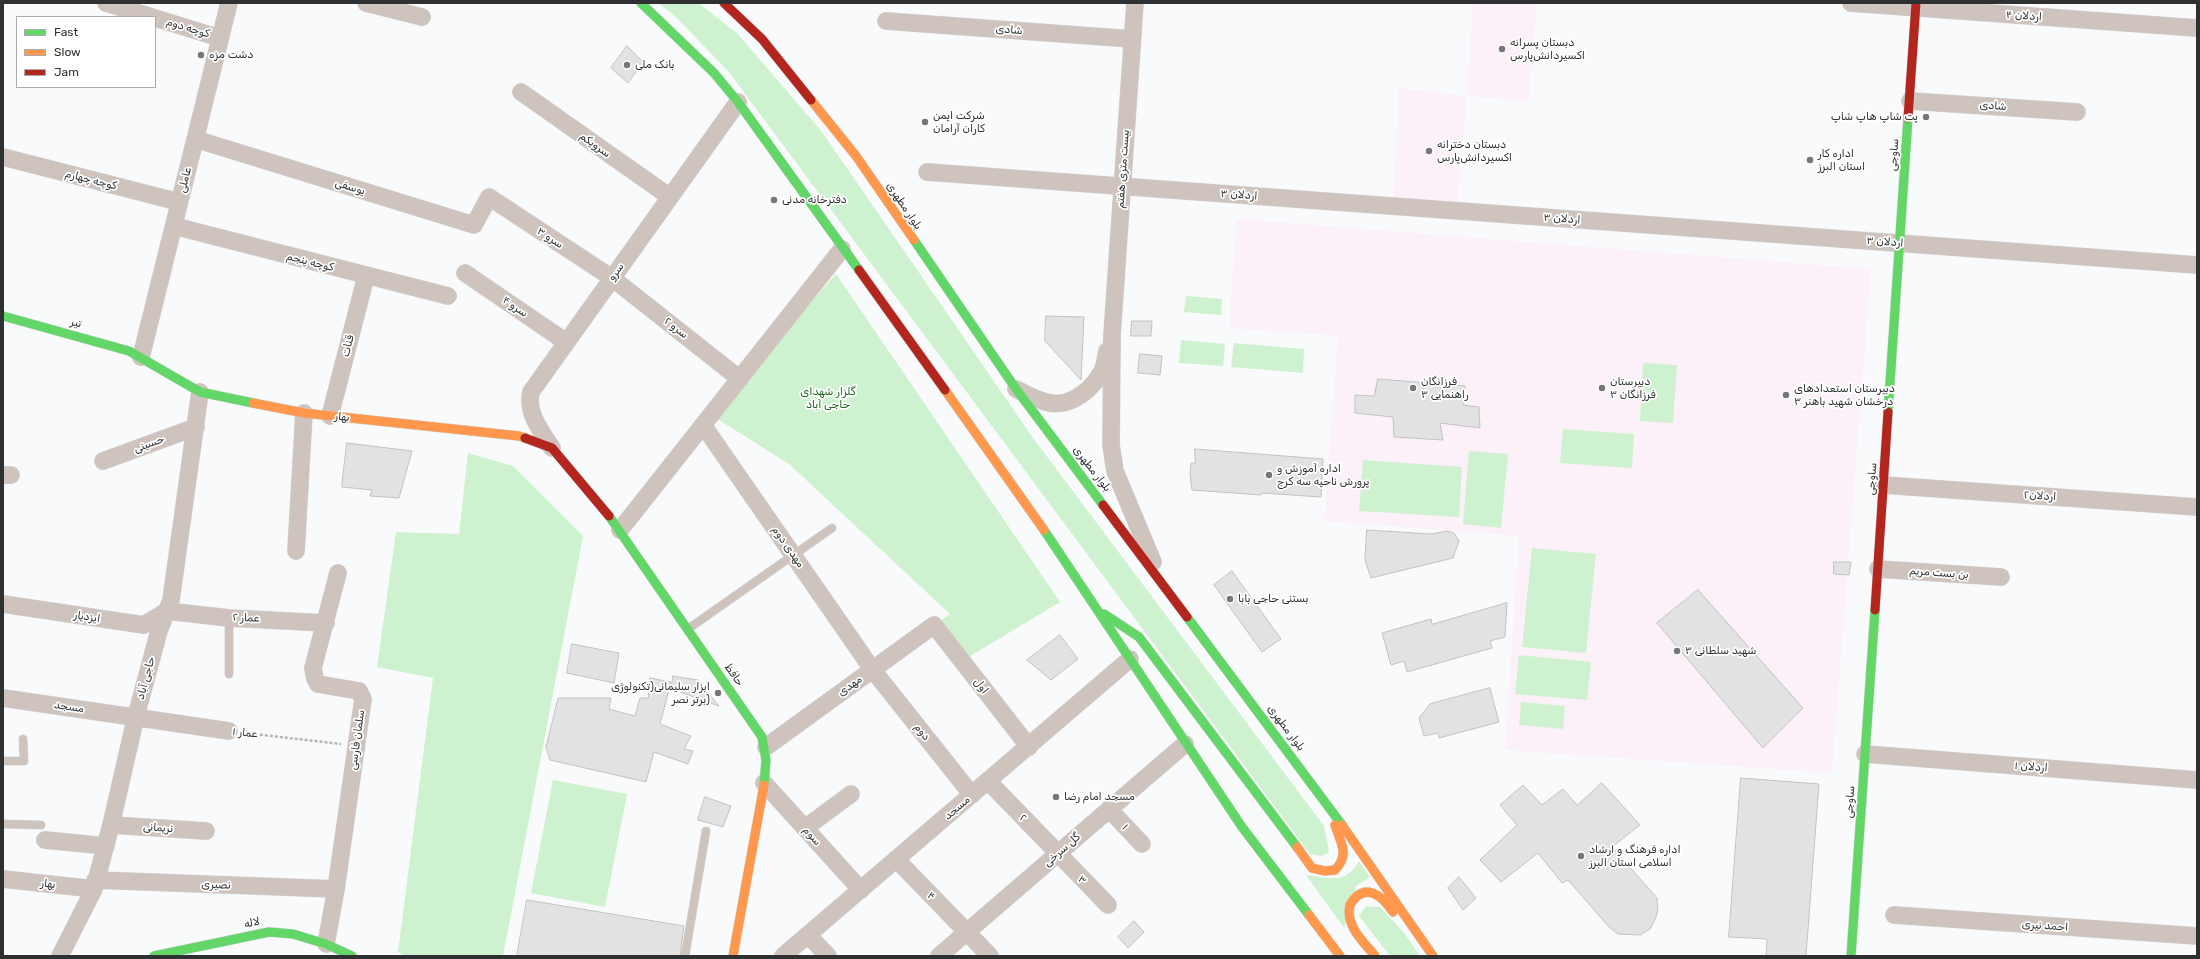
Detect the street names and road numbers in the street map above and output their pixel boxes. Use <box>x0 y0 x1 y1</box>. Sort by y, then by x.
street label: اردلان ۴ <box>2006 8 2042 24</box>
street label: کوچه دوم <box>165 15 211 41</box>
street label: شادی <box>995 22 1023 38</box>
street label: شادی <box>1979 98 2007 114</box>
street label: بیست متری هفتم <box>1114 129 1132 209</box>
street label: سرویکم <box>577 130 613 160</box>
street label: ساوجی <box>1886 138 1902 172</box>
street label: عاملی <box>175 166 195 194</box>
street label: کوچه چهارم <box>64 167 118 193</box>
street label: یوسفی <box>333 176 367 198</box>
street label: بلوار مطهری <box>883 180 925 232</box>
street label: اردلان ۳ <box>1220 187 1258 203</box>
street label: اردلان ۳ <box>1543 211 1581 227</box>
street label: سرو ۳ <box>534 225 566 251</box>
street label: اردلان ۳ <box>1866 234 1904 250</box>
street label: کوچه پنجم <box>285 250 335 274</box>
street label: سرو <box>605 260 627 284</box>
street label: سرو ۴ <box>500 294 530 320</box>
street label: سرو ۲ <box>661 314 691 342</box>
street label: تیر <box>69 315 83 331</box>
street label: قنات <box>339 334 357 358</box>
street label: بهار <box>334 410 350 424</box>
street label: حسینی <box>132 432 166 456</box>
street label: بلوار مطهری <box>1070 444 1114 494</box>
street label: ساوجی <box>1864 462 1880 496</box>
street label: اردلان۲ <box>2023 488 2057 504</box>
street label: مهدی دوم <box>769 524 807 570</box>
street label: بن بست مریم <box>1909 564 1969 582</box>
street label: ایزدیار <box>73 608 101 626</box>
street label: عمار ۲ <box>232 611 260 625</box>
street label: حاجی آباد <box>134 655 158 701</box>
street label: حافظ <box>722 661 746 689</box>
street label: مهدی <box>835 673 865 699</box>
street label: اول <box>971 675 991 697</box>
street label: مسجد <box>53 698 85 716</box>
street label: بلوار مطهری <box>1264 702 1308 754</box>
street label: سلمان فارسی <box>346 709 368 771</box>
street label: دوم <box>911 721 933 743</box>
street label: عمار ۱ <box>232 725 258 741</box>
street label: اردلان ۱ <box>2014 759 2048 775</box>
street label: ساوجی <box>1842 785 1858 819</box>
street label: مسجد <box>941 793 973 823</box>
street label: ۲ <box>1016 812 1030 824</box>
street label: نریمانی <box>142 820 174 836</box>
street label: ۱ <box>1119 821 1131 833</box>
street label: سوم <box>800 824 824 848</box>
street label: گل سرخی <box>1041 830 1083 870</box>
street label: ۳ <box>1075 873 1089 887</box>
street label: بهار <box>40 877 56 891</box>
street label: نصیری <box>201 878 231 892</box>
street label: ۴ <box>924 889 938 903</box>
street label: لاله <box>243 915 261 931</box>
street label: احمد نیری <box>2021 918 2069 934</box>

